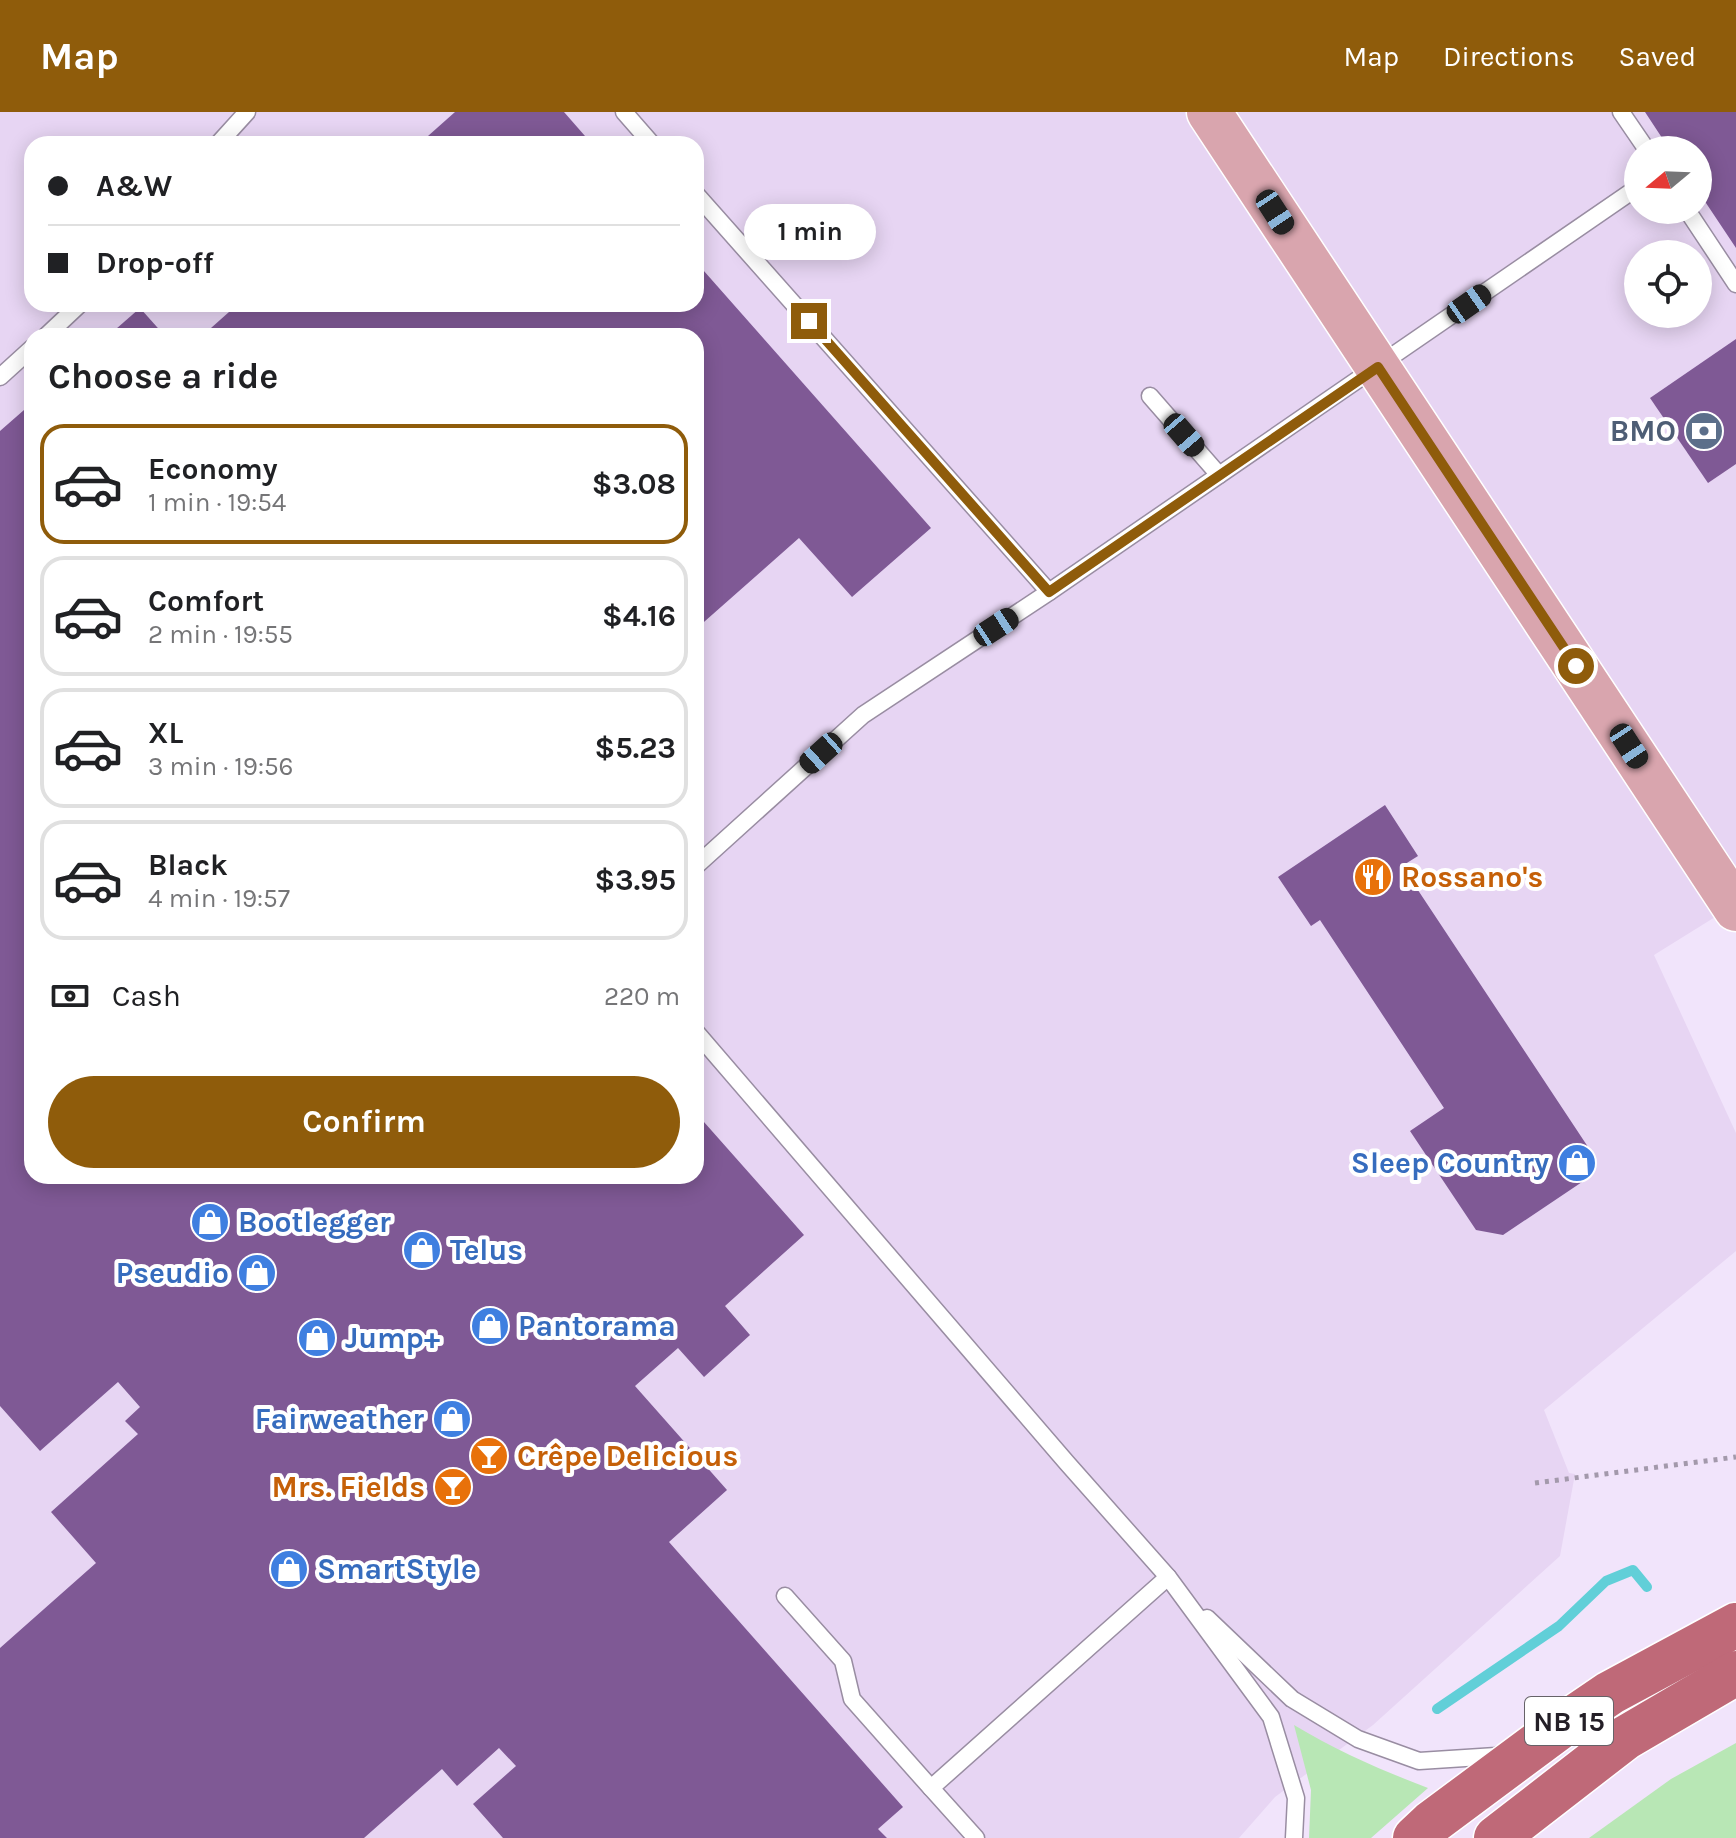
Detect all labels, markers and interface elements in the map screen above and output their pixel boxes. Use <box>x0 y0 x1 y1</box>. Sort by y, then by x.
text: Map <box>40 34 119 79</box>
text: Map <box>1344 40 1399 73</box>
text: Directions <box>1443 40 1575 73</box>
text: Saved <box>1619 40 1696 73</box>
north arrow <box>1624 136 1712 224</box>
map controls <box>1624 136 1712 328</box>
text: A&W <box>96 168 172 204</box>
car <box>1252 185 1298 239</box>
callout: 1 min <box>743 205 875 261</box>
text: 1 min <box>777 216 843 247</box>
button: locate <box>1624 240 1712 328</box>
text: Drop-off <box>96 245 214 281</box>
car <box>1442 280 1496 328</box>
route end <box>791 303 827 339</box>
text: Choose a ride <box>48 355 278 397</box>
car <box>1159 409 1209 461</box>
bank icon: BMO <box>1683 410 1725 452</box>
place label: BMO <box>1610 413 1676 449</box>
icon: car <box>52 448 124 520</box>
text: Economy <box>148 451 278 487</box>
text: $3.08 <box>592 466 676 502</box>
text: 1 min · 19:54 <box>148 487 286 518</box>
icon: car <box>52 580 124 652</box>
text: Comfort <box>148 583 264 619</box>
text: $4.16 <box>602 598 676 634</box>
car <box>969 604 1023 650</box>
text: 2 min · 19:55 <box>148 619 293 650</box>
route start <box>1558 648 1594 684</box>
icon: car <box>52 712 124 784</box>
text: XL <box>148 715 183 751</box>
car <box>1606 719 1652 773</box>
car <box>795 728 847 778</box>
text: $5.23 <box>595 730 676 766</box>
text: 3 min · 19:56 <box>148 751 294 782</box>
icon: car <box>52 844 124 916</box>
text: Black <box>148 847 228 883</box>
restaurant icon: Rossano's <box>1352 856 1394 898</box>
place label: Rossano's <box>1401 859 1543 895</box>
text: $3.95 <box>594 862 676 898</box>
text: 4 min · 19:57 <box>148 883 290 914</box>
icon: cash <box>48 974 92 1018</box>
text: Cash <box>112 978 181 1014</box>
text: 220 m <box>604 981 680 1012</box>
button: Confirm <box>48 1076 680 1168</box>
shop icon: Sleep Country <box>1556 1142 1598 1184</box>
place label: Sleep Country <box>1351 1145 1549 1181</box>
shop icon: Bootlegger <box>189 1201 231 1243</box>
place label: Bootlegger <box>238 1204 391 1240</box>
shop icon: Telus <box>401 1229 443 1271</box>
place label: Telus <box>450 1232 523 1268</box>
shop icon: Pseudio <box>236 1252 278 1294</box>
place label: Pseudio <box>116 1255 229 1291</box>
shop icon: Pantorama <box>469 1305 511 1347</box>
place label: Pantorama <box>518 1308 676 1344</box>
shop icon: Jump+ <box>296 1317 338 1359</box>
place label: Jump+ <box>345 1320 440 1356</box>
shop icon: Fairweather <box>431 1398 473 1440</box>
place label: Fairweather <box>255 1401 424 1437</box>
bar icon: Crêpe Delicious <box>468 1435 510 1477</box>
place label: Crêpe Delicious <box>517 1438 738 1474</box>
bar icon: Mrs. Fields <box>432 1466 474 1508</box>
place label: Mrs. Fields <box>272 1469 425 1505</box>
shop icon: SmartStyle <box>268 1548 310 1590</box>
place label: SmartStyle <box>317 1551 477 1587</box>
road number: NB 15 <box>1525 1697 1613 1745</box>

